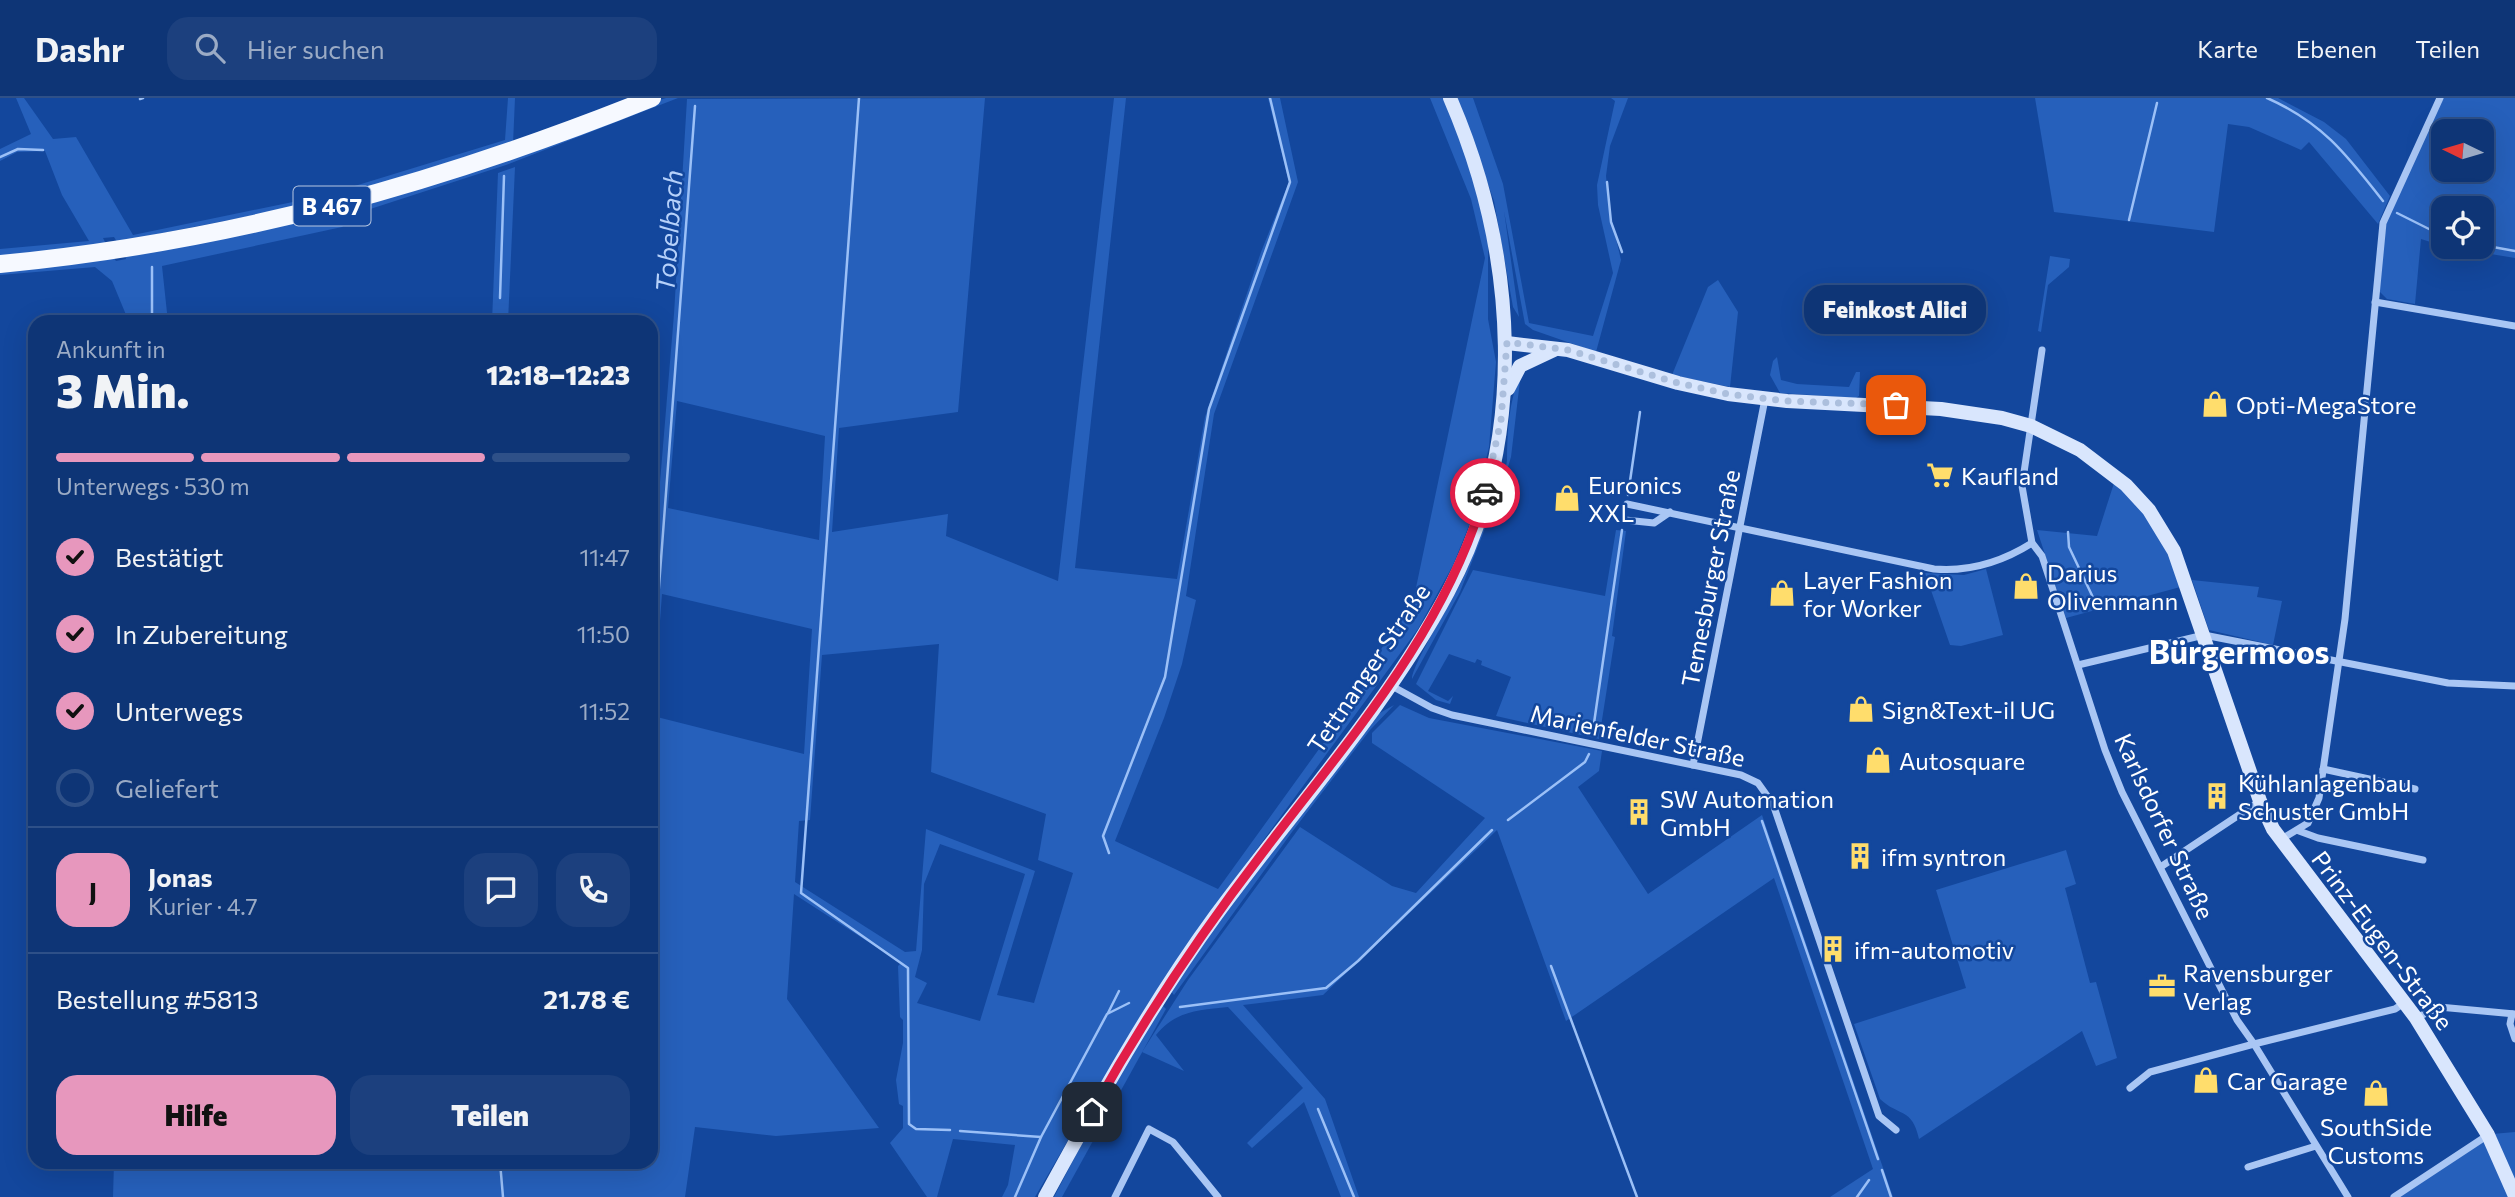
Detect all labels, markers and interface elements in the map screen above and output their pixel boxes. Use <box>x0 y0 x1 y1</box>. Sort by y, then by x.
search box <box>167 17 657 80</box>
text: Dashr <box>35 28 125 69</box>
icon: search <box>191 29 229 67</box>
text: Hier suchen <box>247 33 385 64</box>
text: Karte <box>2197 34 2258 63</box>
text: Ebenen <box>2296 34 2377 63</box>
text: Teilen <box>2415 34 2480 63</box>
north arrow <box>2431 119 2494 182</box>
map controls <box>2431 119 2494 259</box>
water label: Tobelbach <box>648 169 688 293</box>
road number: B 467 <box>294 186 370 226</box>
button: locate <box>2431 196 2494 259</box>
callout: Feinkost Alici <box>1805 286 1987 335</box>
text: Feinkost Alici <box>1823 295 1967 323</box>
text: Ankunft in <box>56 335 166 363</box>
text: 12:18–12:23 <box>486 359 630 390</box>
text: 3 Min. <box>56 361 189 417</box>
pin <box>1866 375 1926 435</box>
icon: bag <box>1877 386 1915 424</box>
shop icon: Opti-MegaStore <box>2200 389 2230 419</box>
place label: Opti-MegaStore <box>2236 390 2416 419</box>
courier <box>1450 458 1520 528</box>
supermarket icon: Kaufland <box>1925 460 1955 490</box>
place label: Kaufland <box>1961 461 2059 490</box>
street label: Temesburger Straße <box>1675 467 1745 689</box>
place label: Euronics XXL <box>1588 470 1682 527</box>
text: Unterwegs · 530 m <box>56 472 250 500</box>
icon: car <box>1466 474 1504 512</box>
shop icon: Euronics XXL <box>1552 483 1582 513</box>
icon: check <box>56 538 94 576</box>
text: Bestätigt <box>115 541 224 572</box>
text: 11:47 <box>579 543 630 571</box>
place label: Darius Olivenmann <box>2047 558 2178 615</box>
place label: Layer Fashion for Worker <box>1803 565 1953 622</box>
shop icon: Darius Olivenmann <box>2011 571 2041 601</box>
street label: Tettnanger Straße <box>1301 578 1435 758</box>
shop icon: Layer Fashion for Worker <box>1767 578 1797 608</box>
icon: check <box>56 615 94 653</box>
text: In Zubereitung <box>115 618 288 649</box>
text: 11:50 <box>577 620 630 648</box>
district label: Bürgermoos <box>2149 631 2329 671</box>
icon: check <box>56 692 94 730</box>
shop icon: Sign&Text-il UG <box>1846 694 1876 724</box>
text: Unterwegs <box>115 695 243 726</box>
place label: Sign&Text-il UG <box>1882 695 2055 724</box>
text: 11:52 <box>579 697 630 725</box>
street label: Marienfelder Straße <box>1528 698 1748 772</box>
street label: Karlsdorfer Straße <box>2109 729 2221 923</box>
shop icon: Autosquare <box>1863 745 1893 775</box>
place label: Autosquare <box>1899 746 2025 775</box>
place label: Kühlanlagenbau Schuster GmbH <box>2238 768 2411 825</box>
text: Geliefert <box>115 772 219 803</box>
building icon: Kühlanlagenbau Schuster GmbH <box>2202 781 2232 811</box>
place label: SW Automation GmbH <box>1660 784 1834 841</box>
building icon: SW Automation GmbH <box>1624 797 1654 827</box>
building icon: ifm syntron <box>1845 841 1875 871</box>
place label: ifm syntron <box>1881 842 2006 871</box>
street label: Prinz-Eugen-Straße <box>2306 845 2460 1035</box>
button: chat <box>464 853 538 927</box>
button: phone <box>556 853 630 927</box>
text: Jonas <box>148 861 213 892</box>
text: J <box>89 875 97 906</box>
text: Kurier · 4.7 <box>148 892 258 920</box>
building icon: ifm-automotiv <box>1818 934 1848 964</box>
place label: ifm-automotiv <box>1854 935 2014 964</box>
place label: Ravensburger Verlag <box>2183 958 2333 1015</box>
office icon: Ravensburger Verlag <box>2147 971 2177 1001</box>
text: Bestellung #5813 <box>56 983 259 1014</box>
text: 21.78 € <box>543 983 630 1014</box>
shop icon: Car Garage <box>2191 1065 2221 1095</box>
place label: Car Garage <box>2227 1066 2348 1095</box>
button: Hilfe <box>56 1075 336 1155</box>
button: Teilen <box>350 1075 630 1155</box>
shop icon: SouthSide Customs <box>2361 1078 2391 1108</box>
pin <box>1062 1082 1122 1142</box>
icon: home <box>1073 1093 1111 1131</box>
place label: SouthSide Customs <box>2320 1112 2432 1169</box>

